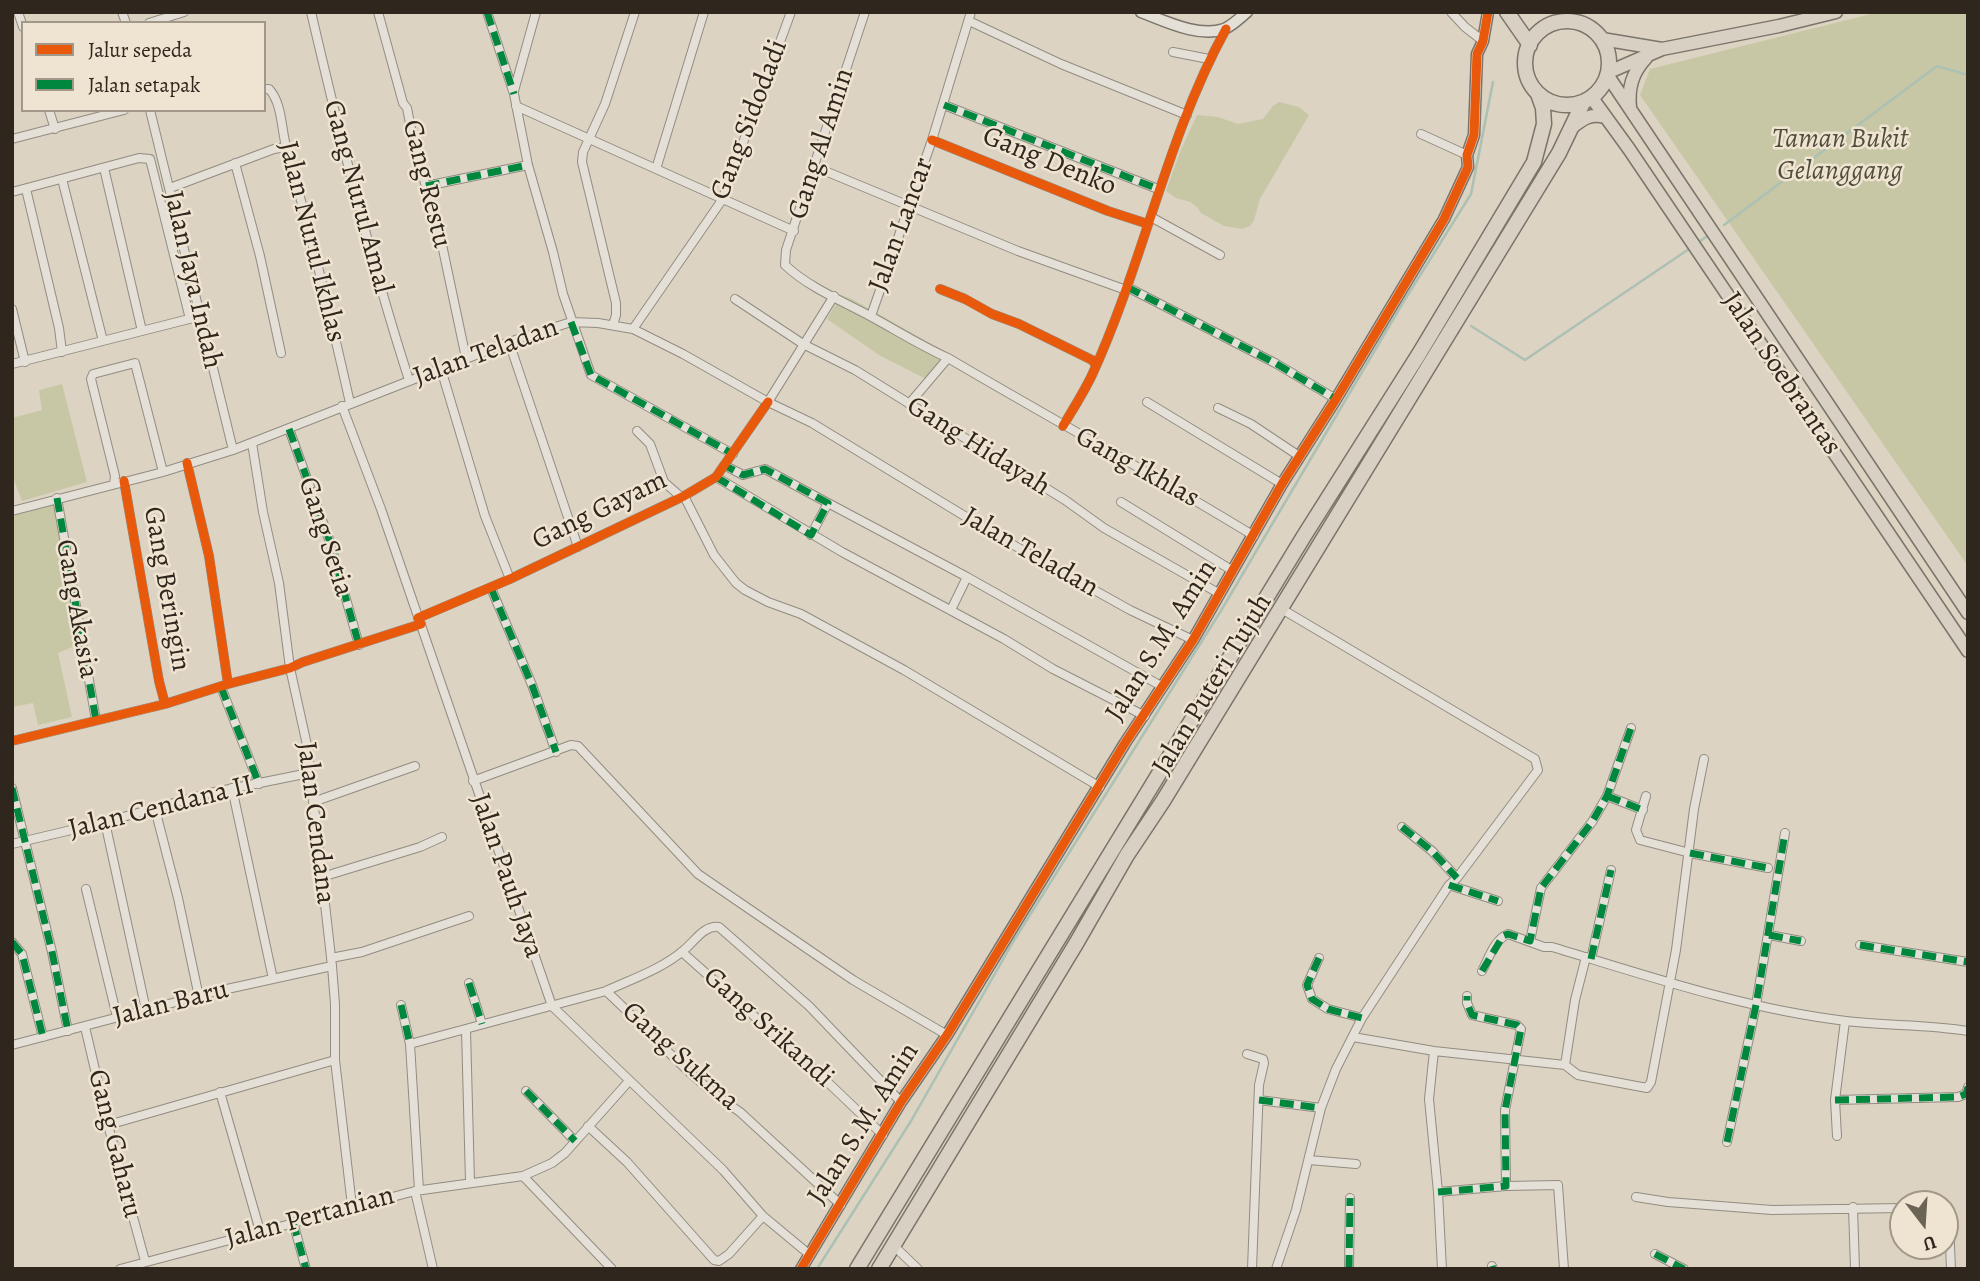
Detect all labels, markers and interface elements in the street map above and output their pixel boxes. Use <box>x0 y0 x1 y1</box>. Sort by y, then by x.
legend <box>21 21 266 112</box>
street label: Gang Sidodadi <box>704 35 796 205</box>
text: Jalur sepeda <box>88 36 192 64</box>
street label: Gang Al Amin <box>782 64 862 224</box>
text: Jalan setapak <box>88 71 200 99</box>
street label: Gang Nurul Amal <box>315 97 399 297</box>
street label: Gang Restu <box>394 116 458 252</box>
street label: Gang Denko <box>977 120 1121 204</box>
park label: Taman Bukit Gelanggang <box>1772 123 1908 189</box>
street label: Jalan Nurul Ikhlas <box>270 138 352 346</box>
street label: Jalan Lancar <box>862 153 942 297</box>
street label: Jalan Jaya Indah <box>155 188 229 372</box>
street label: Jalan Soebrantas <box>1714 286 1848 462</box>
street label: Jalan Teladan <box>409 311 563 395</box>
street label: Gang Hidayah <box>900 390 1056 504</box>
street label: Gang Ikhlas <box>1069 420 1205 516</box>
street label: Gang Gayam <box>527 464 673 558</box>
street label: Gang Setia <box>290 473 360 601</box>
street label: Jalan Teladan <box>956 501 1104 605</box>
street label: Gang Beringin <box>135 504 197 674</box>
street label: Gang Akasia <box>47 537 105 681</box>
street label: Jalan S.M. Amin <box>1099 554 1225 728</box>
street label: Jalan Puteri Tujuh <box>1146 588 1280 782</box>
street label: Jalan Cendana <box>288 740 342 906</box>
street label: Jalan Cendana II <box>65 769 257 847</box>
street label: Jalan Pauh Jaya <box>462 789 550 963</box>
street label: Gang Srikandi <box>696 961 840 1095</box>
street label: Jalan Baru <box>110 973 232 1035</box>
street label: Gang Sukma <box>614 995 746 1119</box>
street label: Jalan S.M. Amin <box>801 1037 927 1211</box>
street label: Gang Gaharu <box>79 1066 149 1222</box>
street label: Jalan Pertanian <box>222 1179 398 1257</box>
north arrow <box>1889 1190 1959 1260</box>
text: U <box>1920 1229 1939 1257</box>

